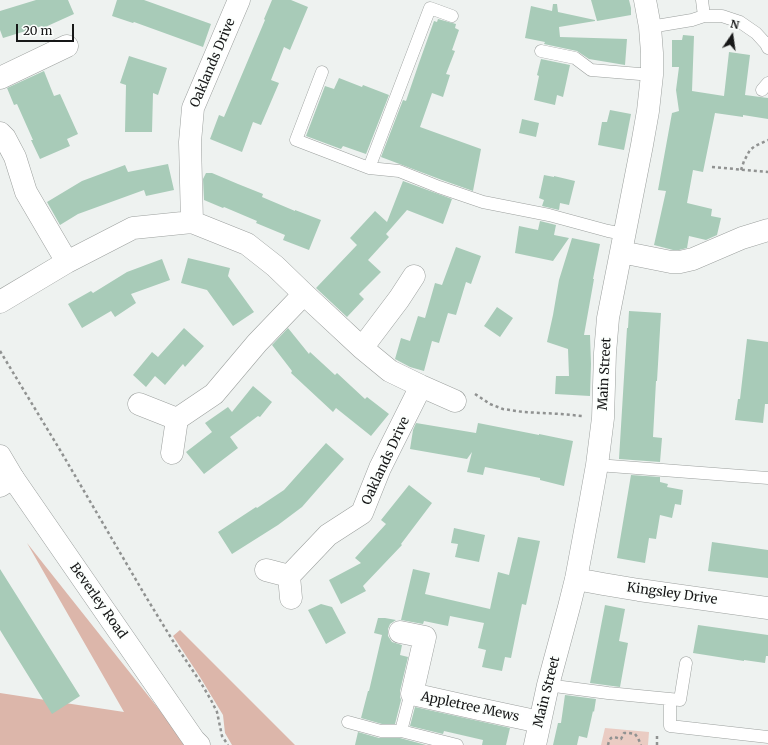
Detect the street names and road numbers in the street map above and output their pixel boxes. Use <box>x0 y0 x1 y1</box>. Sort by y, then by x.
street label: Oaklands Drive <box>187 16 239 110</box>
street label: Main Street <box>595 337 615 411</box>
street label: Oaklands Drive <box>359 414 413 508</box>
street label: Beverley Road <box>66 560 130 642</box>
street label: Kingsley Drive <box>626 580 718 608</box>
street label: Main Street <box>531 655 563 729</box>
street label: Appletree Mews <box>419 689 521 725</box>

